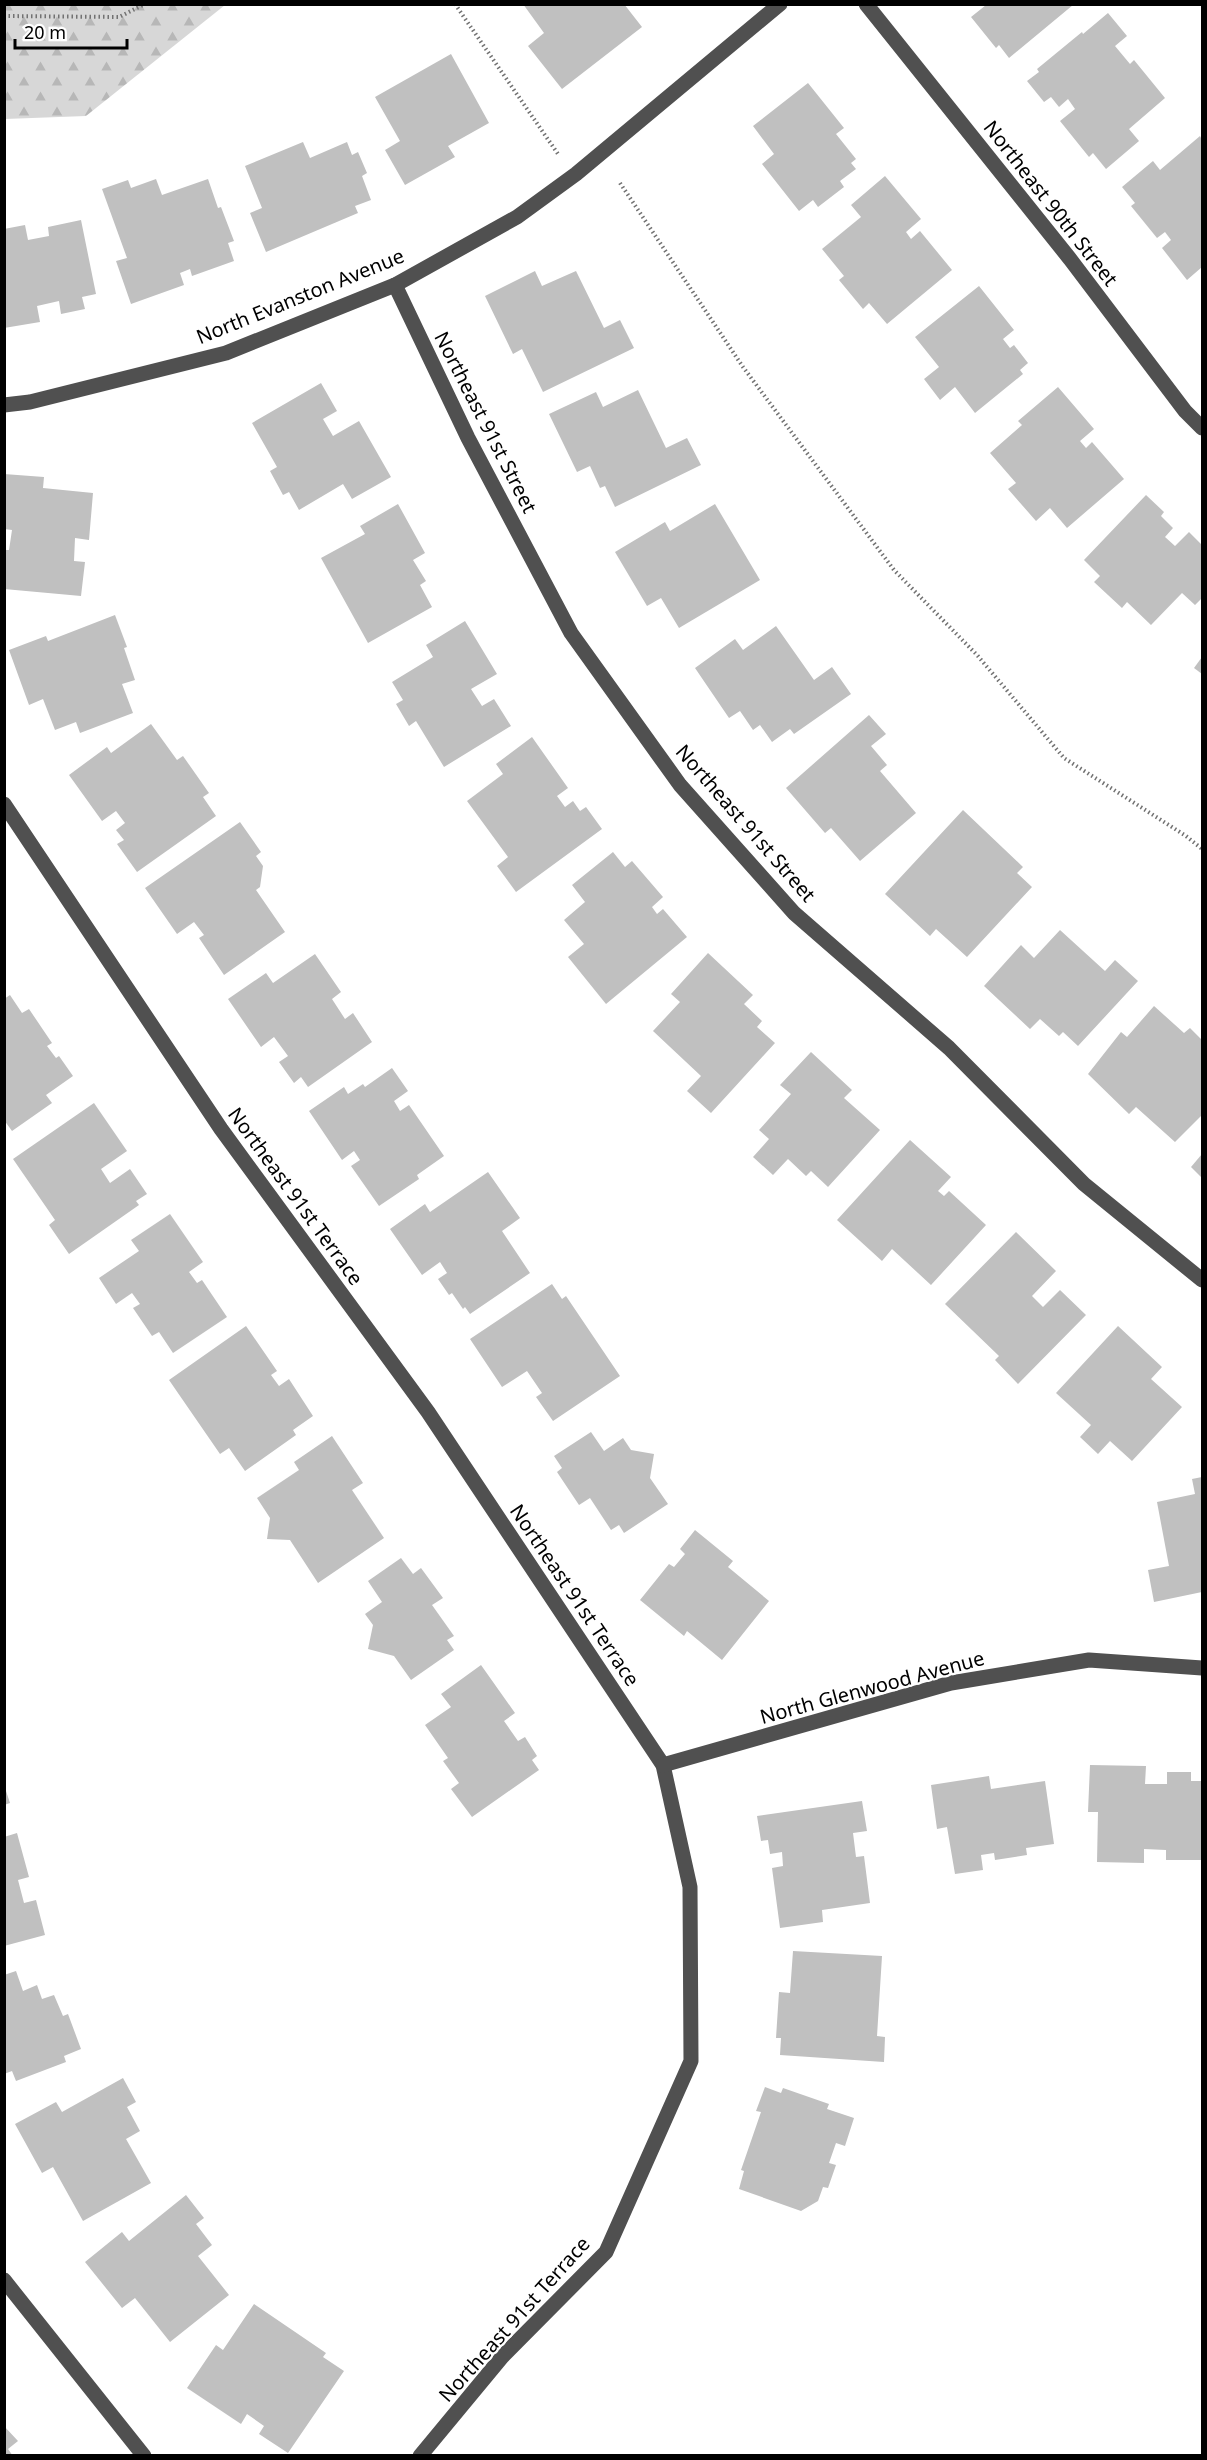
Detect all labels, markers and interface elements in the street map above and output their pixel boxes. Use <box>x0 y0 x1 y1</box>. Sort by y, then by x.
scale bar <box>15 12 128 50</box>
text: 20 m <box>24 20 66 44</box>
street label: Northeast 90th Street <box>978 115 1124 291</box>
street label: North Evanston Avenue <box>192 242 408 350</box>
street label: Northeast 91st Street <box>428 327 544 517</box>
street label: Northeast 91st Street <box>670 739 822 907</box>
street label: Northeast 91st Terrace <box>222 1102 370 1290</box>
street label: Northeast 91st Terrace <box>504 1499 646 1691</box>
street label: North Glenwood Avenue <box>757 1644 987 1730</box>
street label: Northeast 91st Terrace <box>432 2231 596 2407</box>

